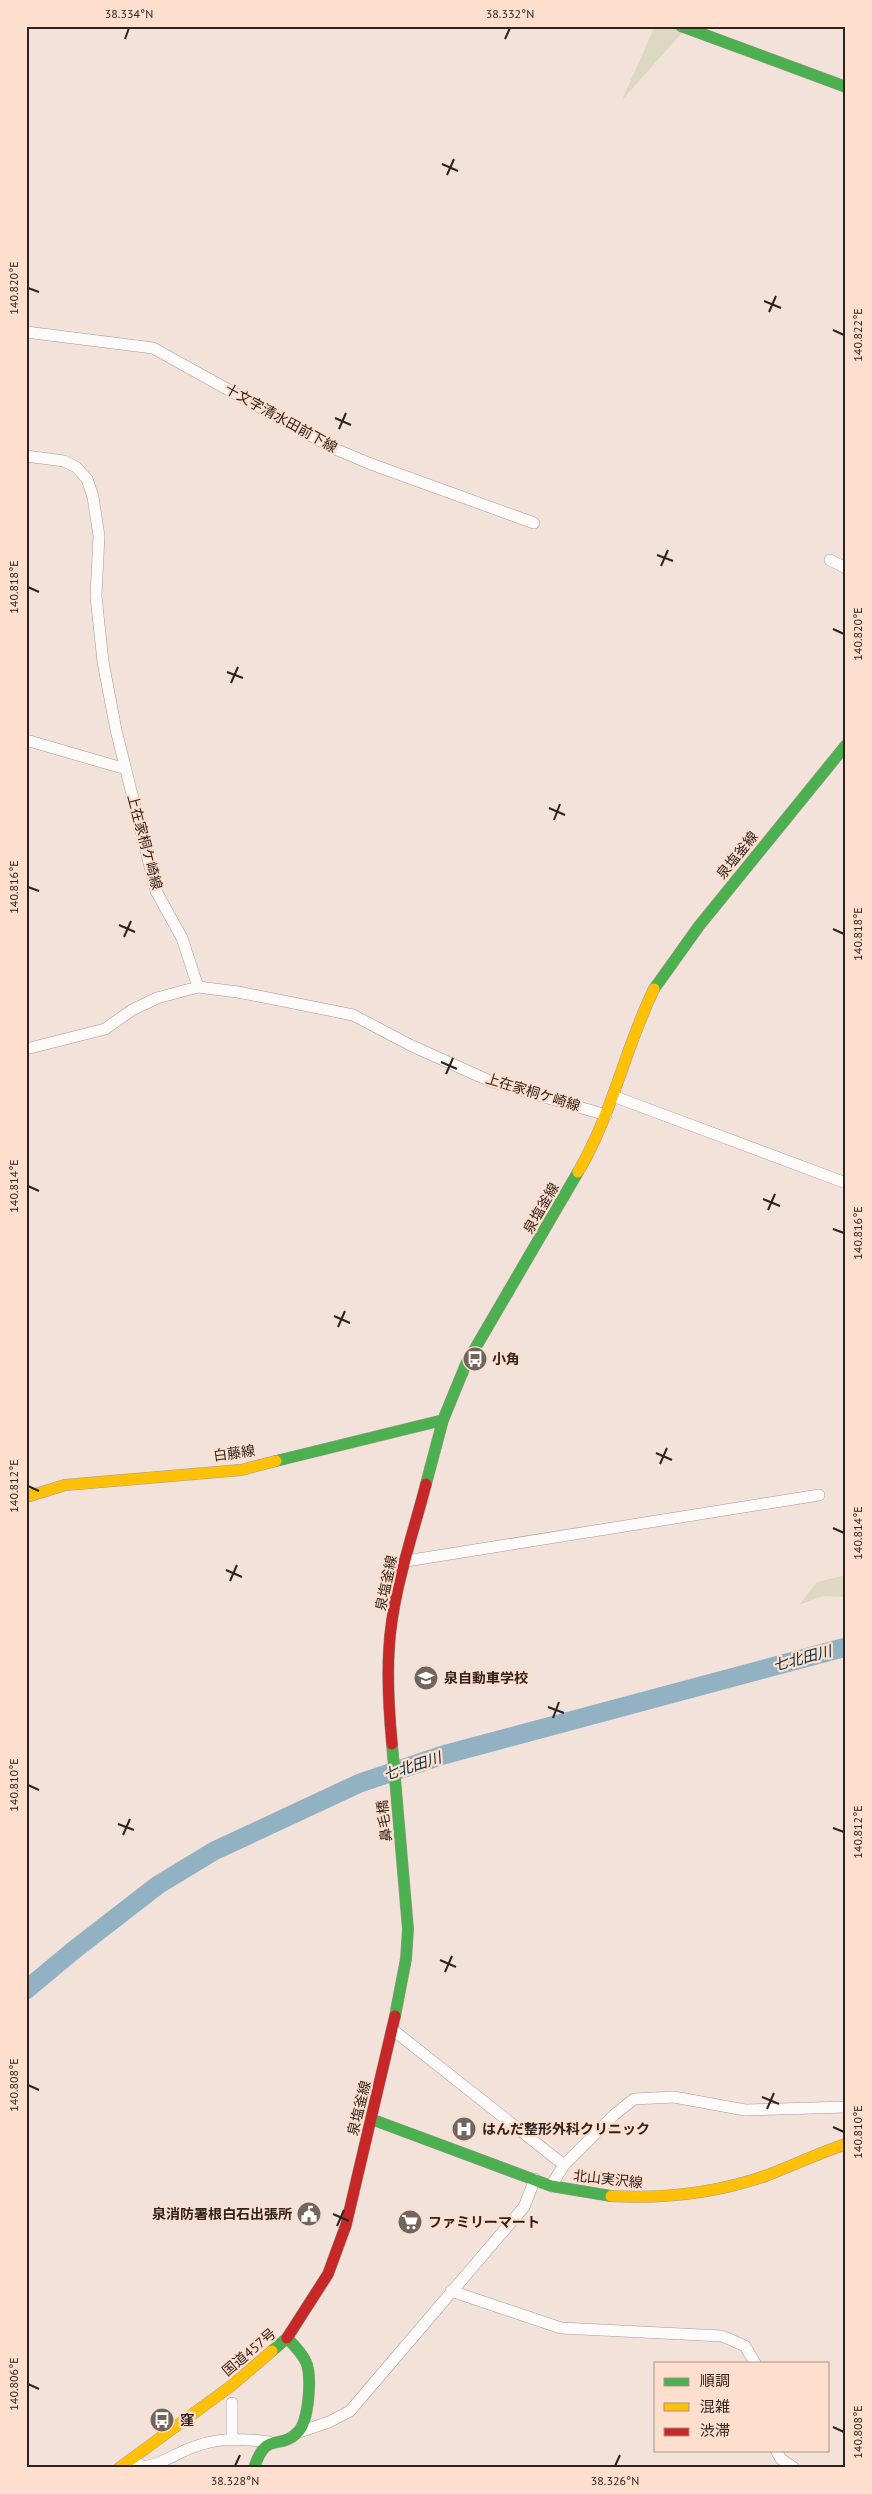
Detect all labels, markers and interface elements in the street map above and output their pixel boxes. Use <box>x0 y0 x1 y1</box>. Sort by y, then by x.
text: 38.334°N <box>105 6 153 21</box>
text: 38.332°N <box>486 6 534 21</box>
text: 140.820°E <box>6 261 21 315</box>
text: 140.822°E <box>850 308 865 362</box>
street label: 十文字清水田前下線 <box>222 380 340 456</box>
text: 140.818°E <box>6 560 21 614</box>
text: 140.820°E <box>850 607 865 661</box>
street label: 上在家桐ケ崎線 <box>124 792 166 892</box>
street label: 泉塩釜線 <box>712 828 762 882</box>
text: 140.816°E <box>6 860 21 914</box>
text: 140.818°E <box>850 907 865 961</box>
street label: 上在家桐ケ崎線 <box>484 1069 582 1115</box>
text: 140.814°E <box>6 1159 21 1213</box>
street label: 泉塩釜線 <box>519 1179 563 1237</box>
text: 140.816°E <box>850 1206 865 1260</box>
bus stop icon: 小角 <box>462 1346 488 1372</box>
place label: 小角 <box>492 1350 520 1368</box>
street label: 白藤線 <box>212 1441 256 1465</box>
text: 140.812°E <box>6 1459 21 1513</box>
text: 140.814°E <box>850 1506 865 1560</box>
street label: 泉塩釜線 <box>371 1554 401 1612</box>
water label: 七北田川 <box>771 1641 835 1675</box>
school or university icon: 泉自動車学校 <box>413 1665 439 1691</box>
place label: 泉自動車学校 <box>444 1669 528 1687</box>
water label: 七北田川 <box>381 1747 445 1784</box>
text: 140.810°E <box>6 1758 21 1812</box>
street label: 鼻毛橋 <box>373 1799 395 1843</box>
text: 140.812°E <box>850 1805 865 1859</box>
text: 140.808°E <box>6 2058 21 2112</box>
street label: 泉塩釜線 <box>343 2079 375 2137</box>
text: 140.810°E <box>850 2105 865 2159</box>
hospital icon: はんだ整形外科クリニック <box>451 2116 477 2142</box>
place label: はんだ整形外科クリニック <box>482 2120 650 2138</box>
street label: 北山実沢線 <box>572 2166 644 2192</box>
public building icon: 泉消防署根白石出張所 <box>296 2201 322 2227</box>
place label: 泉消防署根白石出張所 <box>152 2205 292 2223</box>
supermarket icon: ファミリーマート <box>397 2209 423 2235</box>
place label: ファミリーマート <box>428 2213 540 2231</box>
street label: 国道457号 <box>218 2324 280 2380</box>
text: 140.806°E <box>6 2357 21 2411</box>
legend <box>654 2362 830 2452</box>
text: 順調 <box>700 2371 730 2390</box>
text: 混雑 <box>700 2397 730 2416</box>
text: 140.808°E <box>850 2405 865 2459</box>
bus stop icon: 窪 <box>149 2407 175 2433</box>
place label: 窪 <box>180 2411 194 2429</box>
text: 渋滞 <box>700 2421 730 2440</box>
text: 38.328°N <box>211 2473 259 2488</box>
text: 38.326°N <box>591 2473 639 2488</box>

